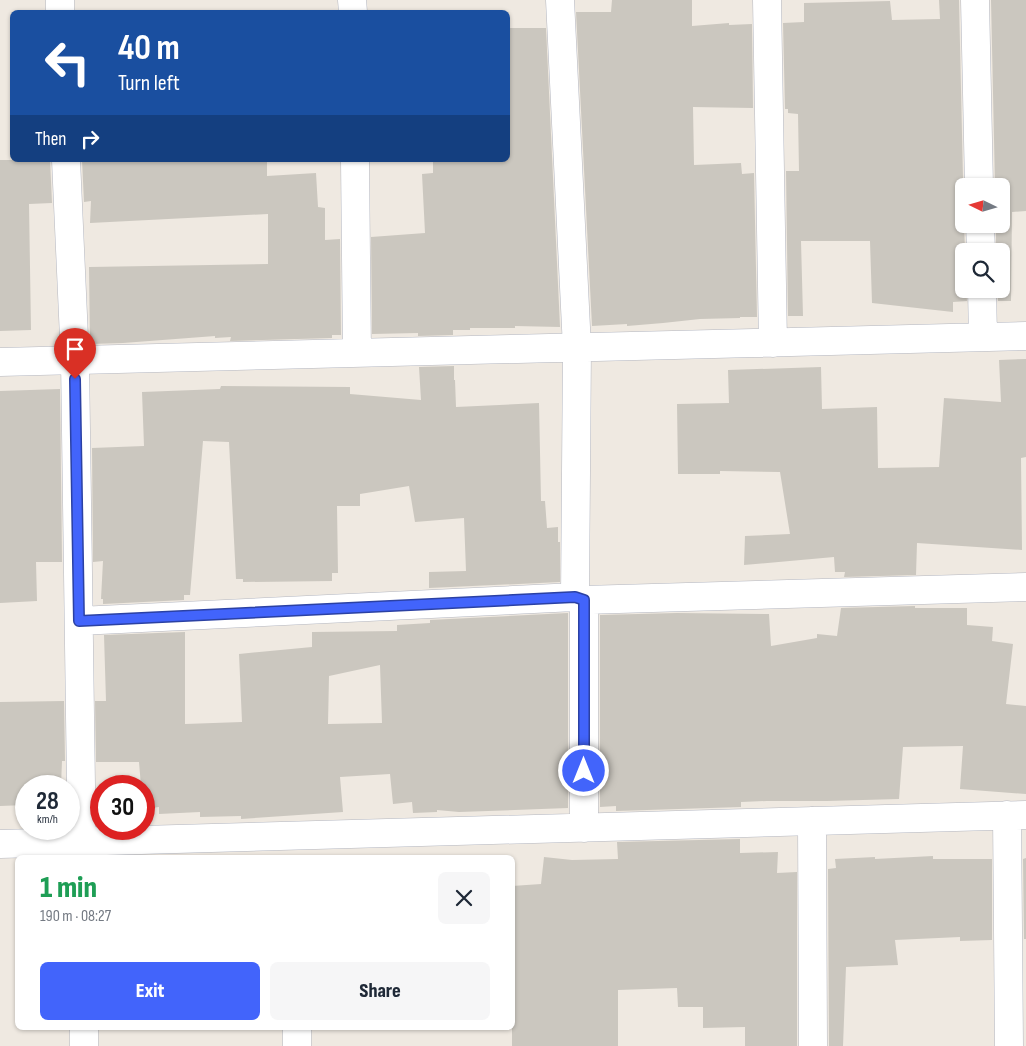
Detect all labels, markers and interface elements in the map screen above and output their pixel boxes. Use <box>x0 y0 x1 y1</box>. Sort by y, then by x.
text: 40 m <box>118 27 180 70</box>
icon: left <box>35 30 100 95</box>
text: Turn left <box>118 70 180 97</box>
icon: right <box>76 125 104 153</box>
text: Then <box>35 128 66 151</box>
north arrow <box>955 178 1010 232</box>
map controls <box>955 178 1010 298</box>
button: search <box>955 243 1010 298</box>
pin <box>54 328 96 379</box>
icon: arrive <box>61 335 89 363</box>
position arrow <box>557 744 609 796</box>
speed limit sign: 30 <box>90 775 155 840</box>
text: 28 <box>36 786 59 817</box>
text: km/h <box>37 812 58 827</box>
text: 1 min <box>40 870 97 906</box>
button: close <box>438 872 490 924</box>
text: 190 m · 08:27 <box>40 907 111 926</box>
button: Exit <box>40 962 260 1020</box>
button: Share <box>270 962 490 1020</box>

